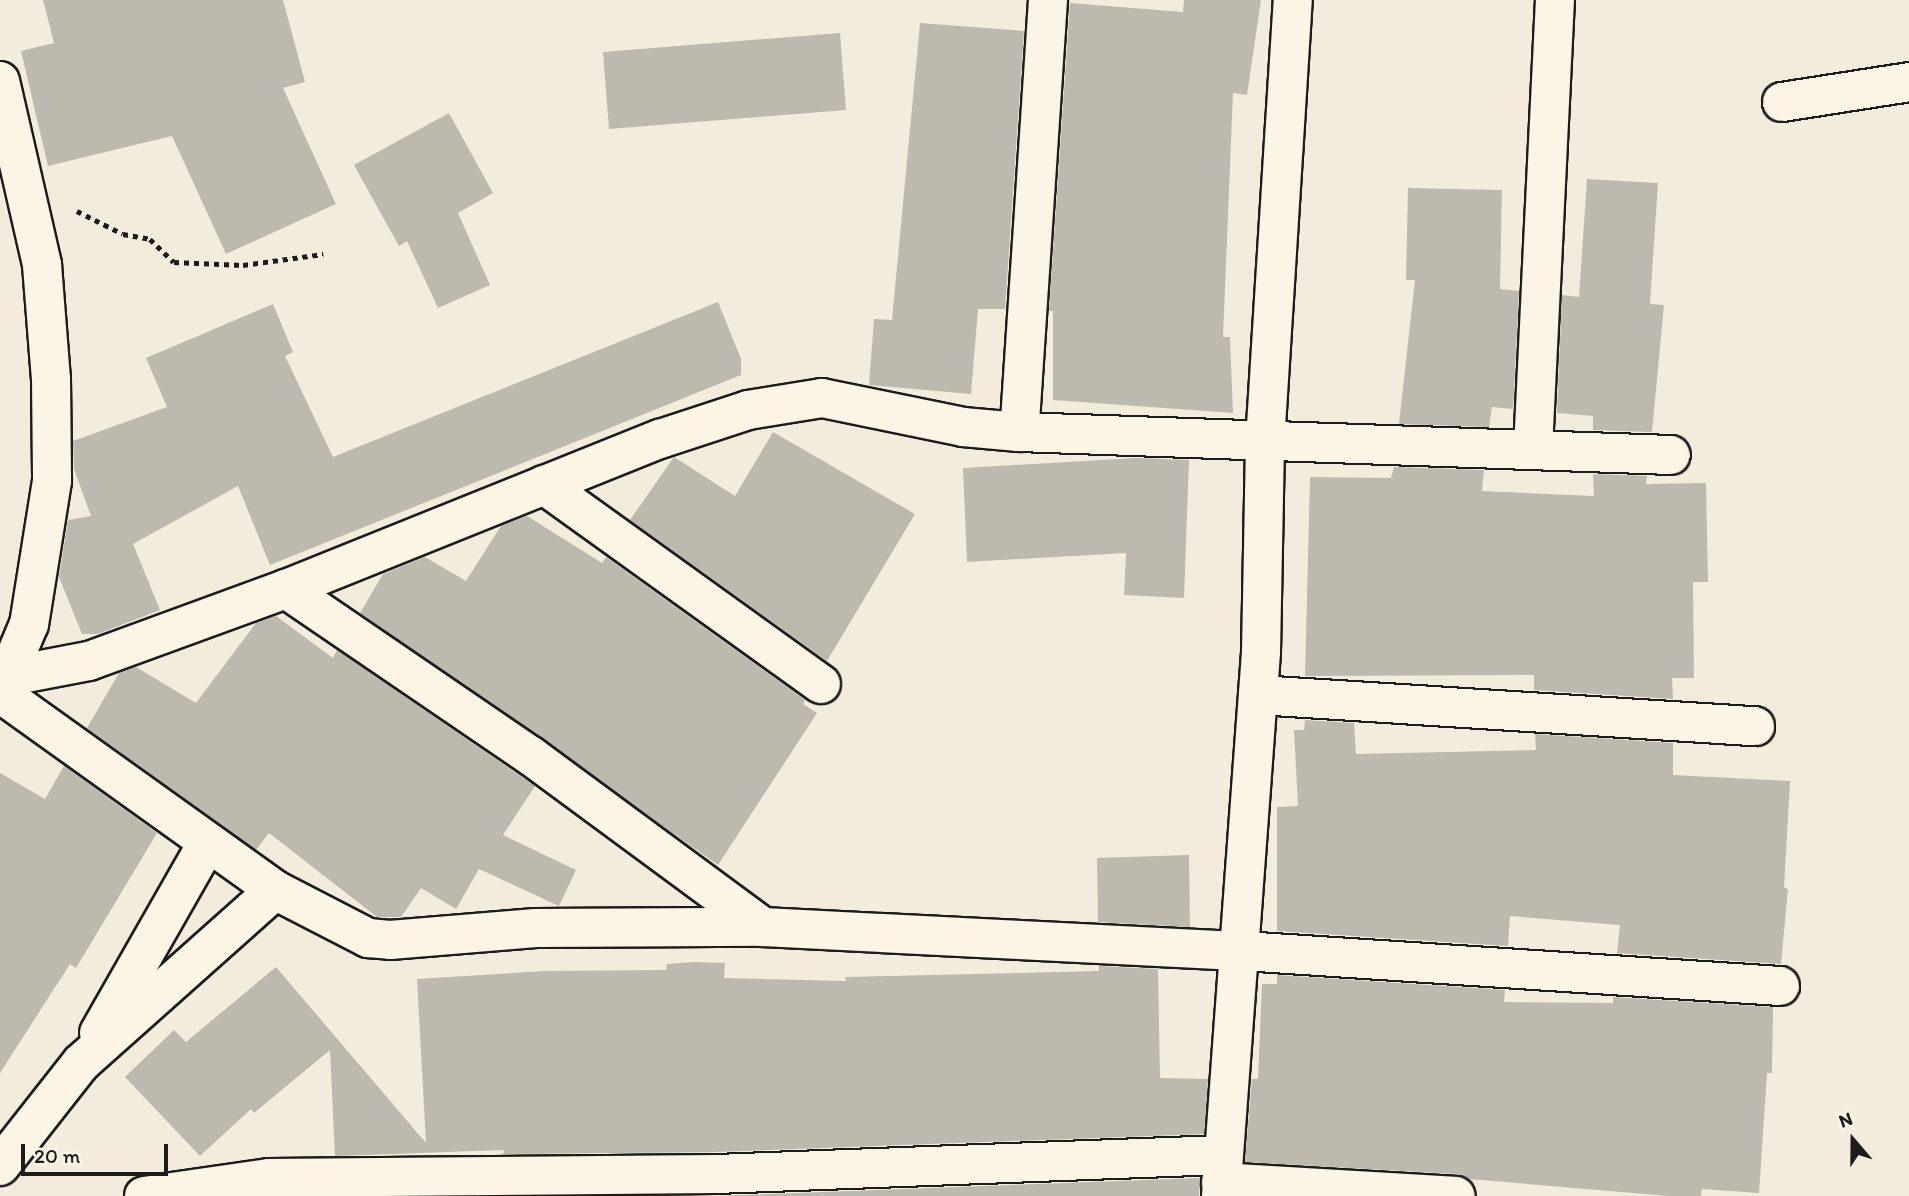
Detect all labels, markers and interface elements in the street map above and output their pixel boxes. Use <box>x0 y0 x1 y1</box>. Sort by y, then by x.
north arrow <box>1818 1105 1888 1175</box>
text: N <box>1836 1107 1856 1133</box>
scale bar <box>24 1130 172 1174</box>
text: 20 m <box>34 1143 80 1168</box>

